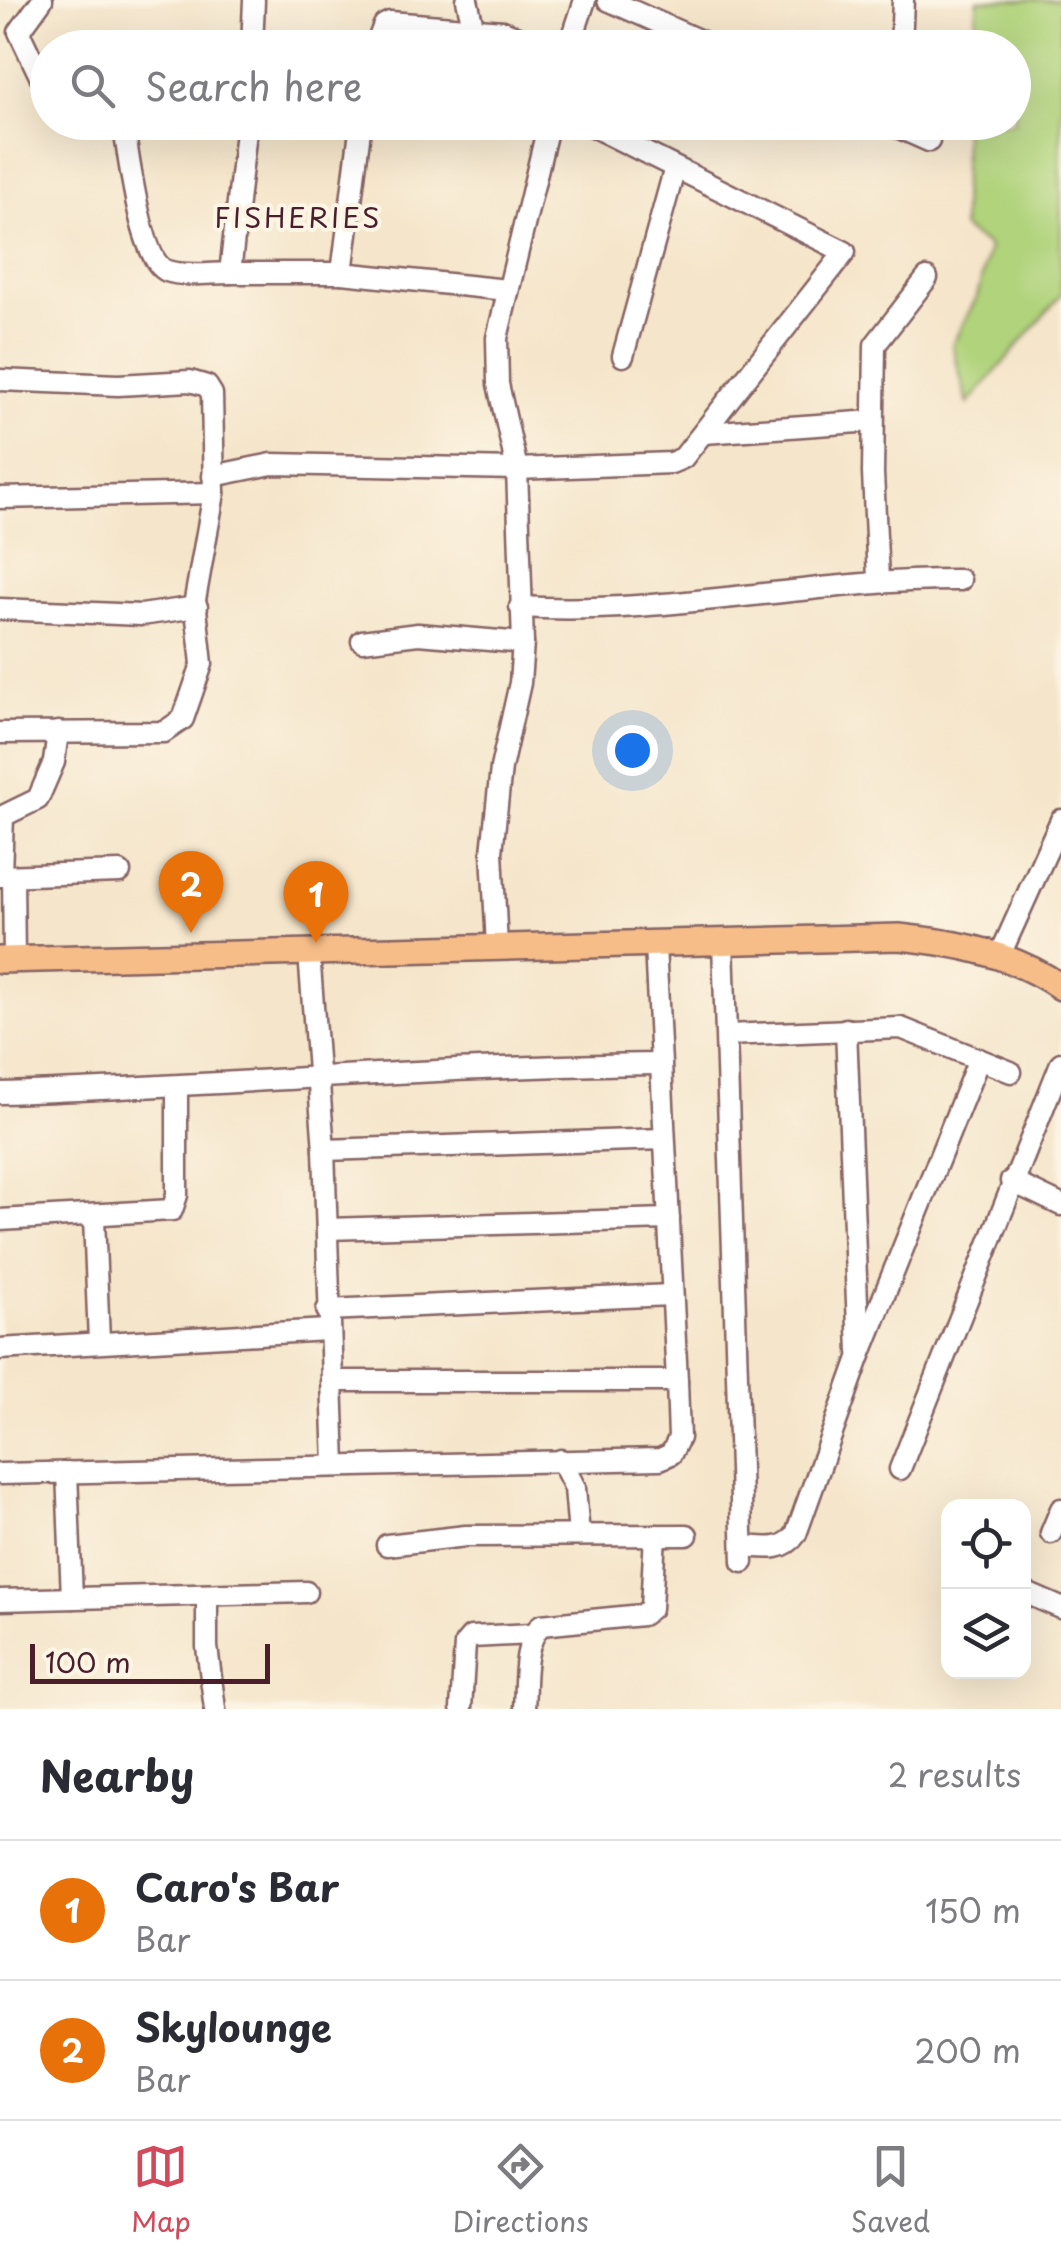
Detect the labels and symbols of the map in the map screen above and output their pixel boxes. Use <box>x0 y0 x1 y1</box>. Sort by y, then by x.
district label: FISHERIES <box>214 195 382 238</box>
your location <box>607 725 658 776</box>
pin: 2 <box>158 850 224 933</box>
pin: 1 <box>284 860 348 943</box>
scale bar <box>30 1639 270 1684</box>

